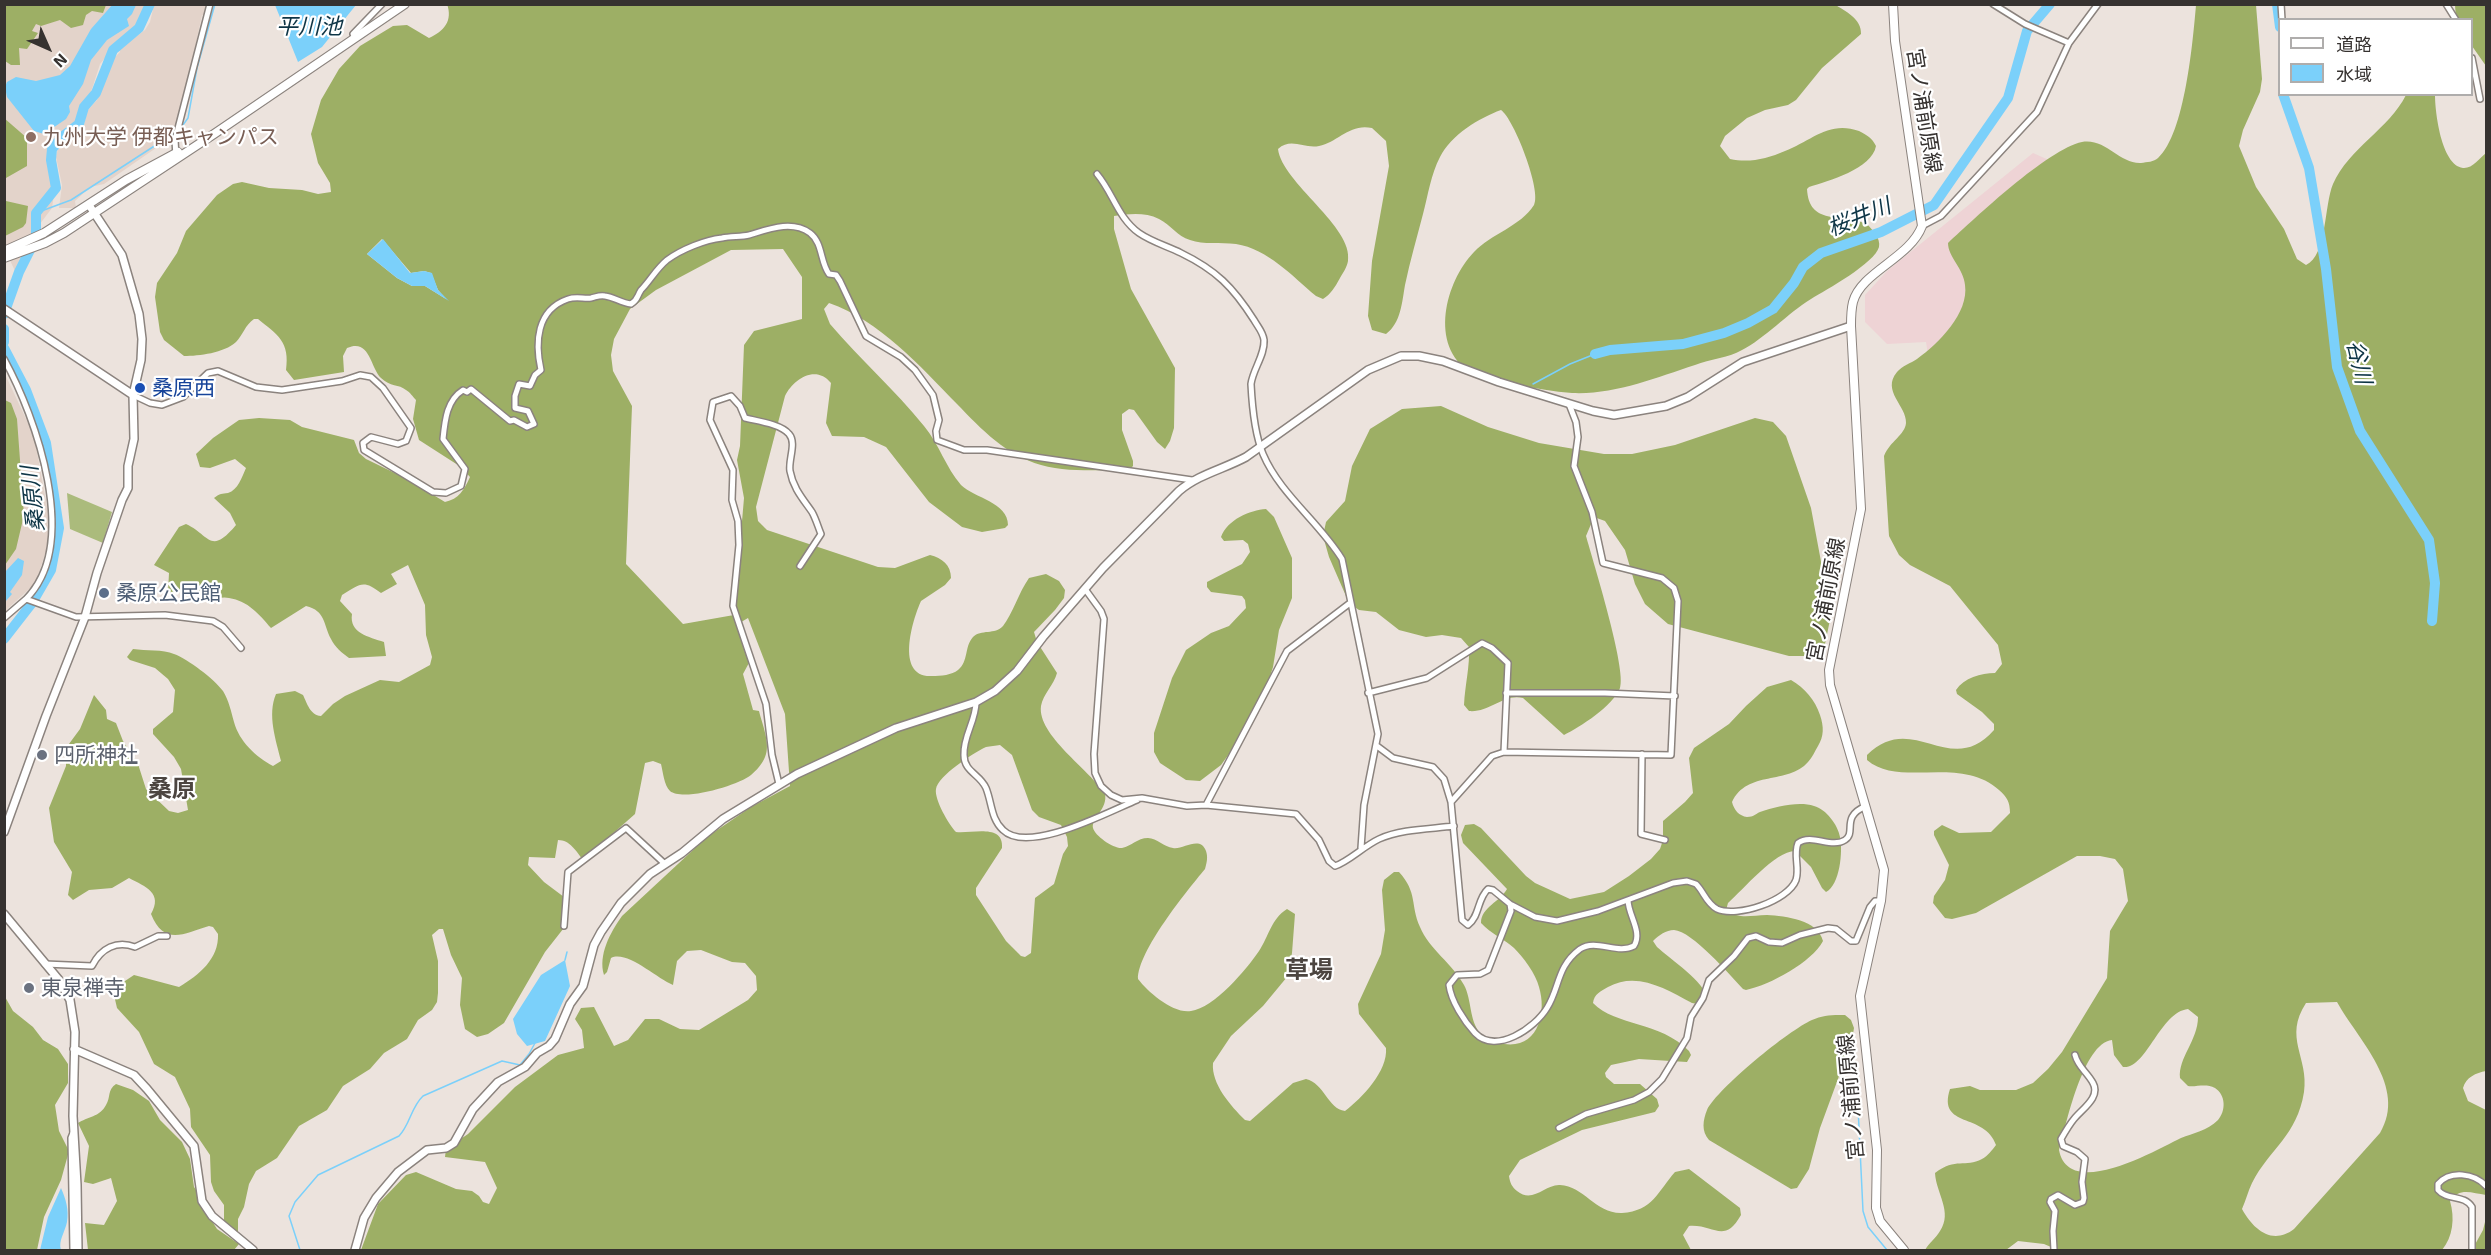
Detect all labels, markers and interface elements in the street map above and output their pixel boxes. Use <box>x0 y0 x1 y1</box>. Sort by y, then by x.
water label: 平川池 <box>276 14 342 40</box>
north arrow <box>18 18 78 78</box>
legend <box>2278 18 2473 96</box>
text: 道路 <box>2336 33 2372 55</box>
street label: 宮ノ浦前原線 <box>1902 47 1946 175</box>
text: N <box>50 50 72 72</box>
text: 水域 <box>2336 63 2372 85</box>
place label: 九州大学 伊都キャンパス <box>43 124 279 150</box>
marker: 九州大学 伊都キャンパス <box>24 130 38 144</box>
water label: 桜井川 <box>1823 192 1895 242</box>
water label: 谷川 <box>2341 338 2377 386</box>
place label: 桑原西 <box>152 375 215 401</box>
marker: 桑原西 <box>133 381 147 395</box>
water label: 桑原川 <box>16 465 50 533</box>
street label: 宮ノ浦前原線 <box>1802 536 1850 664</box>
place label: 桑原公民館 <box>116 580 221 606</box>
marker: 桑原公民館 <box>97 586 111 600</box>
place label: 四所神社 <box>54 742 138 768</box>
marker: 四所神社 <box>35 748 49 762</box>
district label: 桑原 <box>148 775 196 803</box>
district label: 草場 <box>1285 956 1333 984</box>
place label: 東泉禅寺 <box>41 975 125 1001</box>
marker: 東泉禅寺 <box>22 981 36 995</box>
street label: 宮ノ浦前原線 <box>1833 1033 1869 1161</box>

